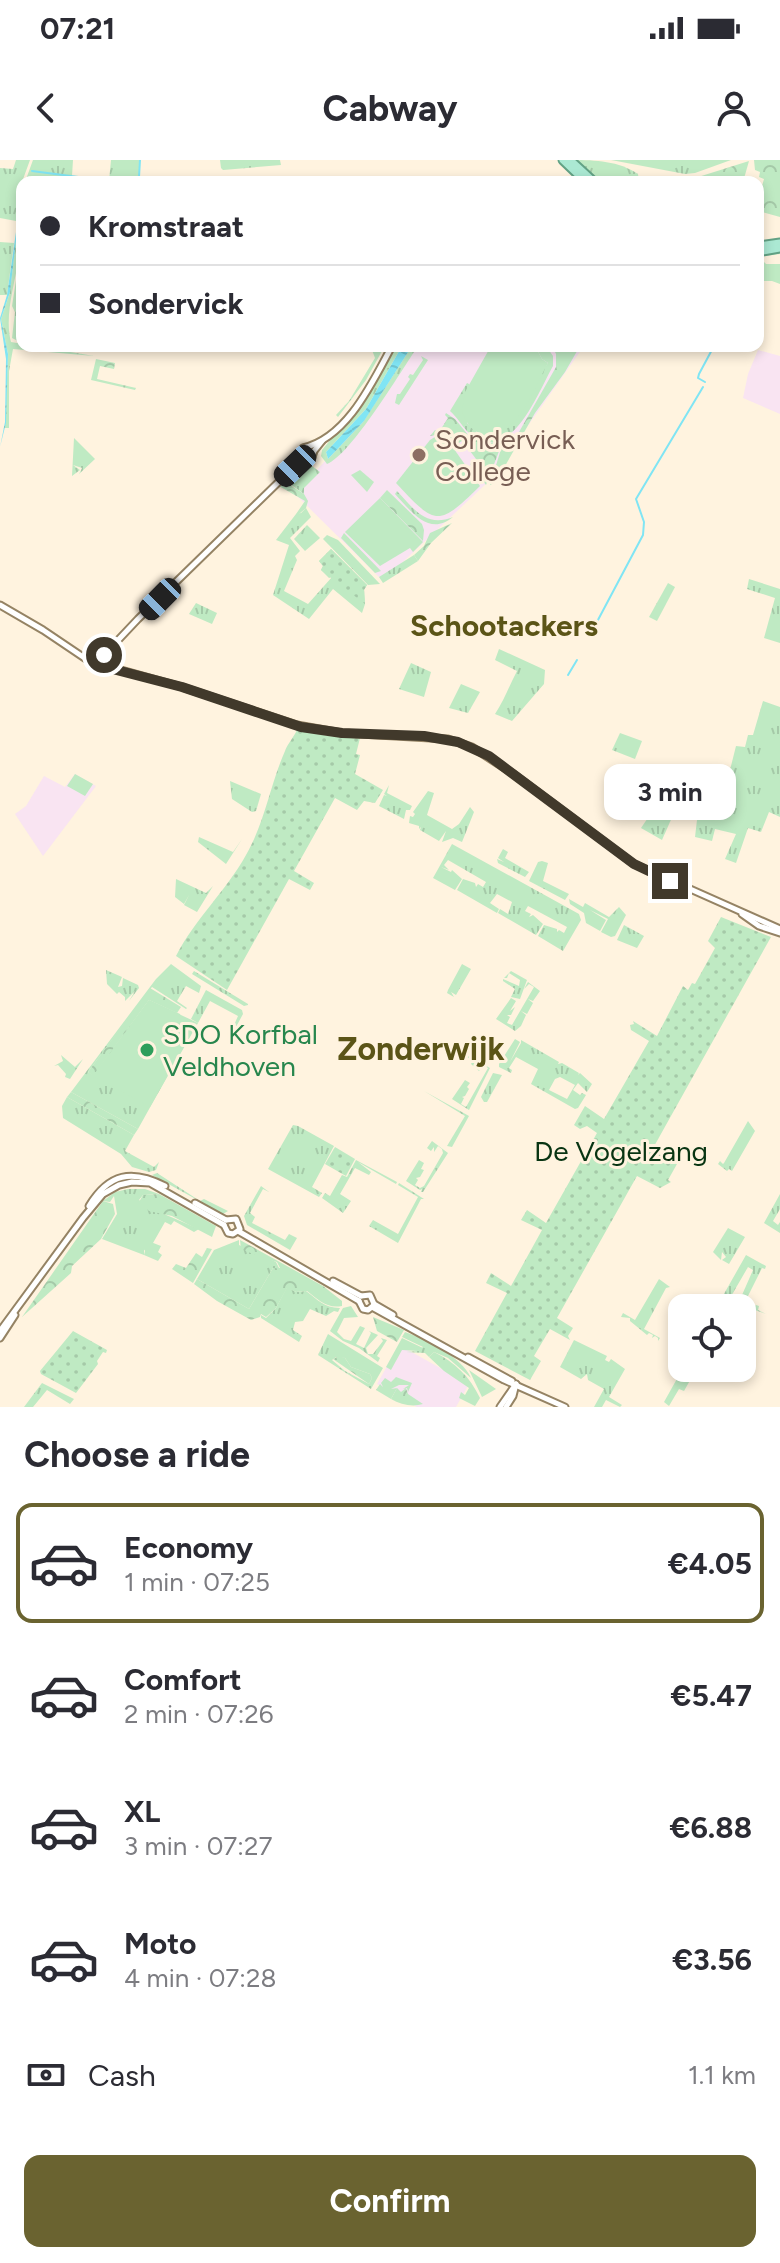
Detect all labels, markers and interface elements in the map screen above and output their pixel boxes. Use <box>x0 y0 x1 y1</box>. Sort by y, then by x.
text: 07:21 <box>40 10 115 47</box>
icon: back <box>24 86 68 130</box>
icon: person <box>712 86 756 130</box>
text: Cabway <box>323 87 457 130</box>
text: Kromstraat <box>88 208 244 245</box>
text: Sondervick <box>88 285 244 322</box>
place label: Sondervick College <box>435 422 575 488</box>
car <box>269 441 321 491</box>
marker: Sondervick College <box>410 446 428 464</box>
car <box>135 574 185 624</box>
district label: Schootackers <box>410 607 598 644</box>
route start <box>86 637 122 673</box>
callout: 3 min <box>604 765 736 821</box>
text: 3 min <box>638 776 702 808</box>
route end <box>652 863 688 899</box>
place label: SDO Korfbal Veldhoven <box>163 1017 318 1083</box>
district label: Zonderwijk <box>337 1030 506 1068</box>
marker: SDO Korfbal Veldhoven <box>138 1041 156 1059</box>
park label: De Vogelzang <box>534 1134 708 1168</box>
map controls <box>668 1294 756 1382</box>
button: locate <box>668 1294 756 1382</box>
text: Choose a ride <box>24 1433 250 1476</box>
icon: car <box>28 1527 100 1599</box>
text: Economy <box>124 1529 253 1566</box>
text: €4.05 <box>668 1545 752 1582</box>
text: 1 min · 07:25 <box>124 1566 270 1598</box>
icon: car <box>28 1659 100 1731</box>
text: Comfort <box>124 1661 242 1698</box>
text: €5.47 <box>671 1677 752 1714</box>
text: 2 min · 07:26 <box>124 1698 274 1730</box>
icon: car <box>28 1791 100 1863</box>
text: XL <box>124 1793 160 1830</box>
text: €6.88 <box>670 1809 752 1846</box>
text: 3 min · 07:27 <box>124 1830 272 1862</box>
icon: car <box>28 1923 100 1995</box>
text: Moto <box>124 1925 196 1962</box>
text: €3.56 <box>672 1941 752 1978</box>
text: 4 min · 07:28 <box>124 1962 276 1994</box>
icon: cash <box>24 2053 68 2097</box>
text: Cash <box>88 2057 156 2094</box>
text: 1.1 km <box>688 2059 756 2091</box>
button: Confirm <box>24 2155 756 2247</box>

